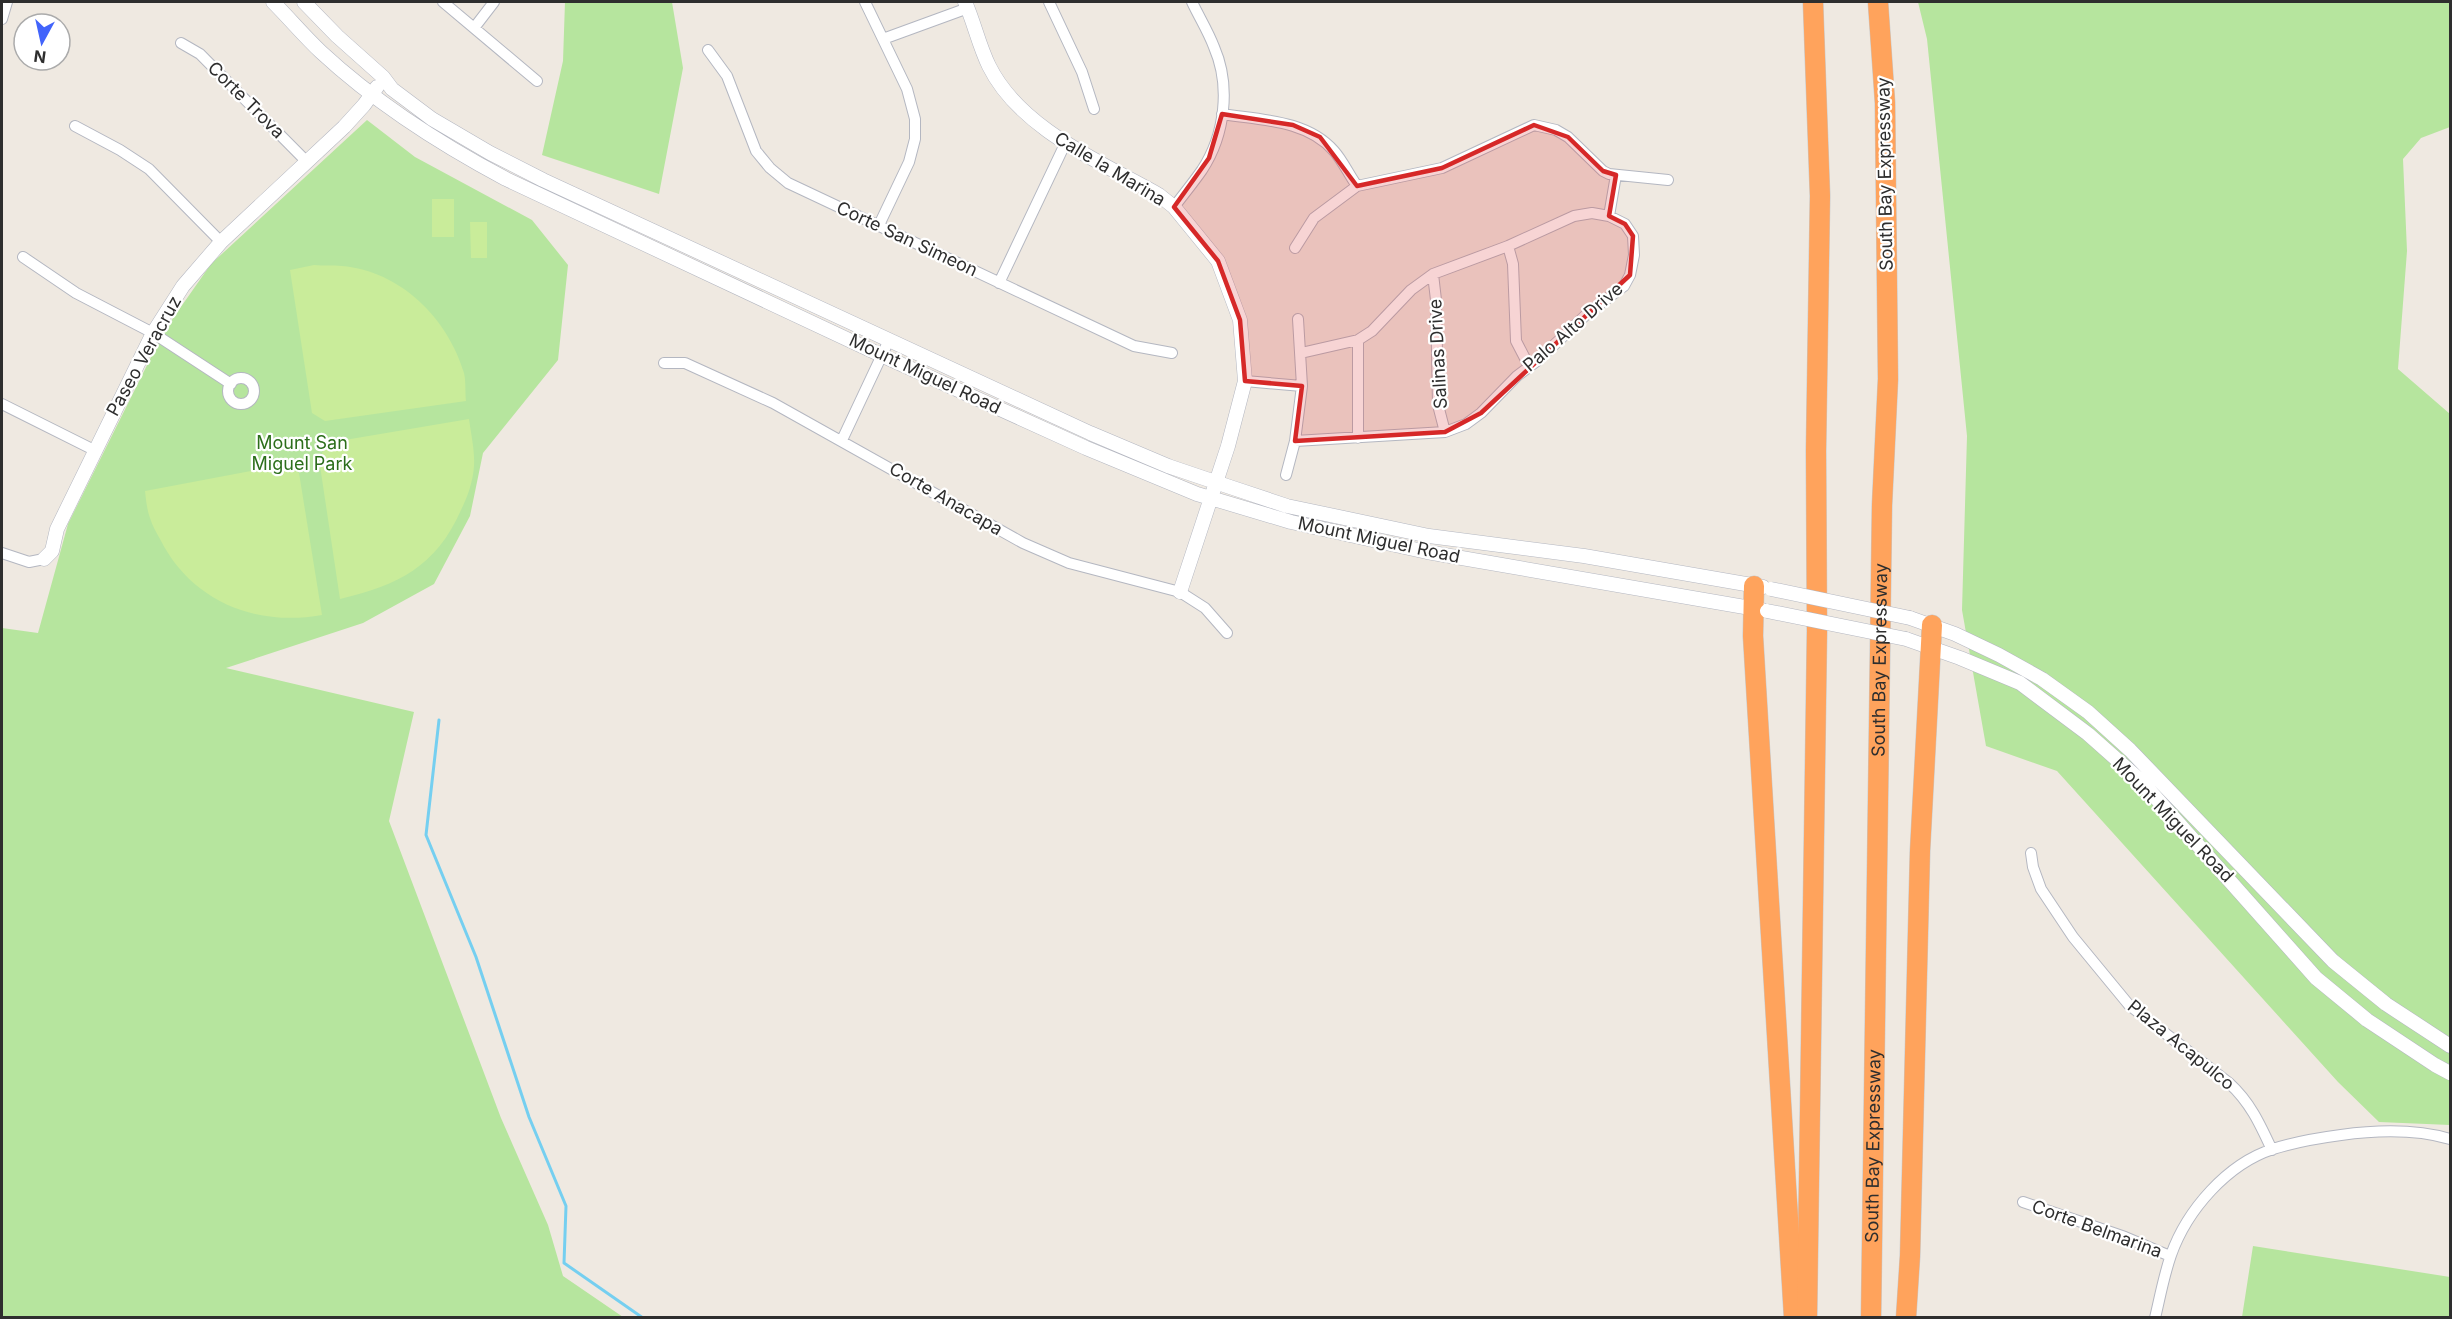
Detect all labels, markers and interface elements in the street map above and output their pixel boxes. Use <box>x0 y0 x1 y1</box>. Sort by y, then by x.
north arrow <box>12 12 72 72</box>
text: N <box>32 46 47 68</box>
street label: Corte Trova <box>204 57 289 142</box>
street label: South Bay Expressway <box>1872 77 1897 271</box>
street label: Calle la Marina <box>1051 127 1169 210</box>
street label: Corte San Simeon <box>833 197 981 280</box>
street label: Palo Alto Drive <box>1519 278 1627 376</box>
street label: Paseo Veracruz <box>102 292 185 419</box>
street label: Salinas Drive <box>1424 298 1451 410</box>
street label: Mount Miguel Road <box>846 329 1004 418</box>
park label: Mount San Miguel Park <box>252 432 352 474</box>
street label: Corte Anacapa <box>886 458 1007 539</box>
street label: Mount Miguel Road <box>1296 512 1462 567</box>
street label: South Bay Expressway <box>1868 563 1891 757</box>
street label: Mount Miguel Road <box>2109 753 2238 886</box>
street label: Plaza Acapulco <box>2124 995 2239 1094</box>
street label: South Bay Expressway <box>1861 1049 1885 1243</box>
street label: Corte Belmarina <box>2029 1195 2165 1262</box>

